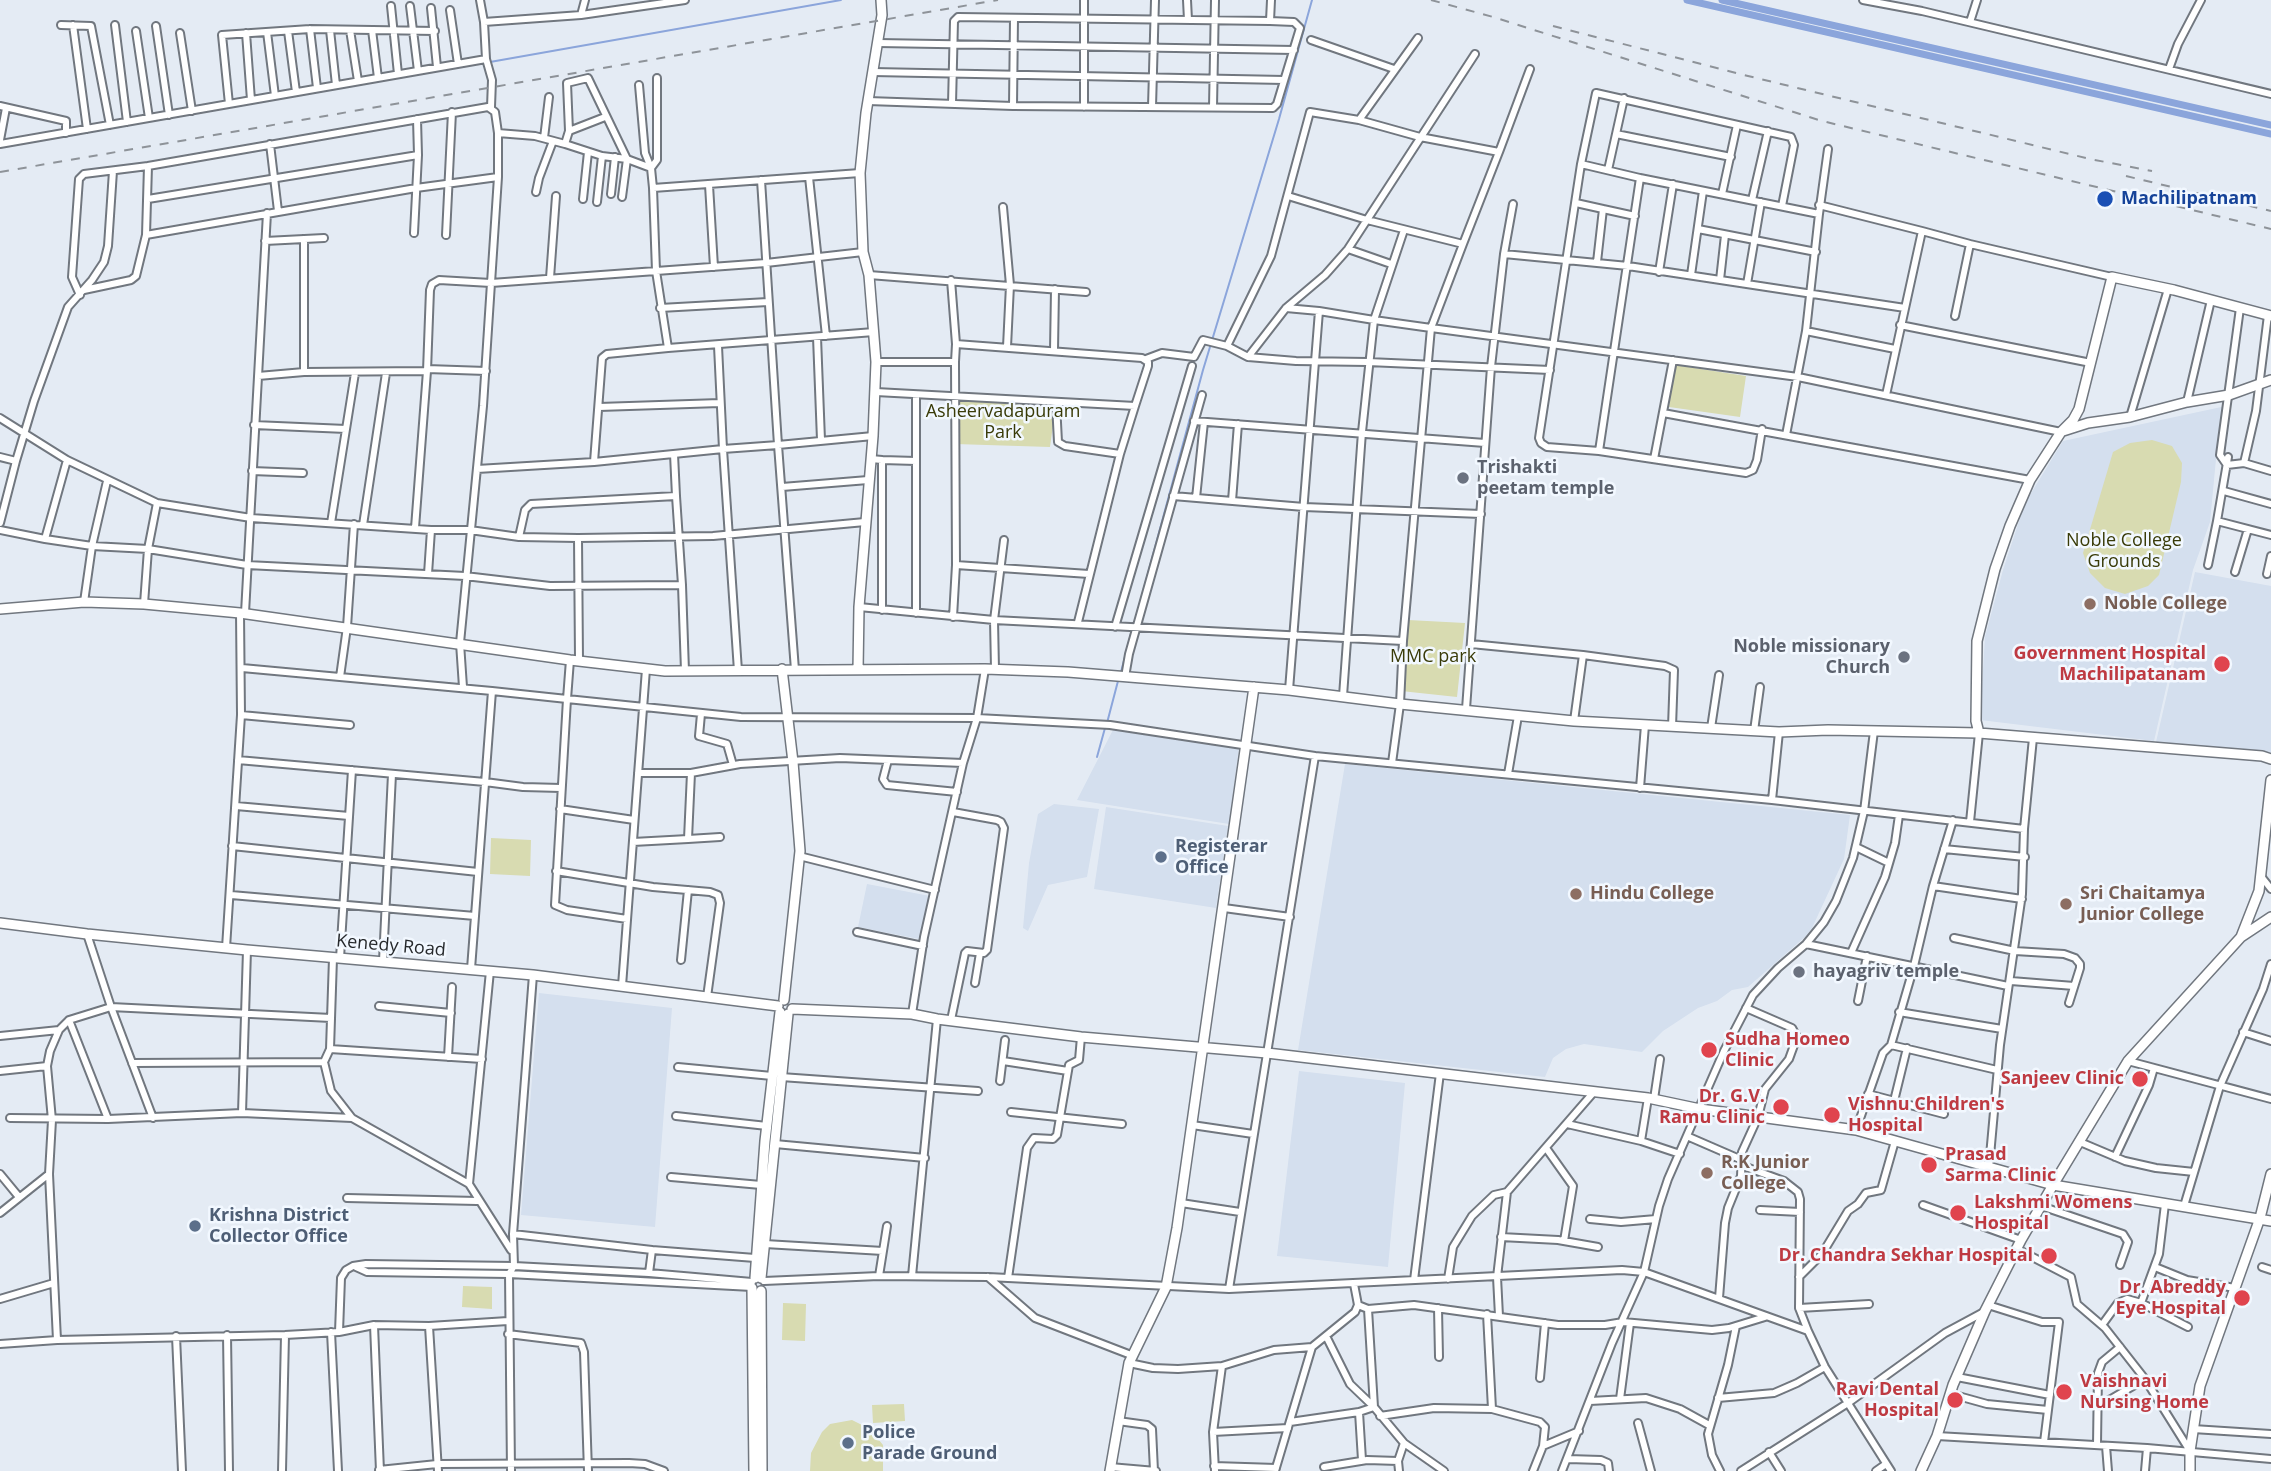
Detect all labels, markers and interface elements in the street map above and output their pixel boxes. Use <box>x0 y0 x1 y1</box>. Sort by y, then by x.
place label: Machilipatnam <box>2121 188 2257 210</box>
marker: Machilipatnam <box>2095 189 2115 209</box>
park label: Asheervadapuram Park <box>926 401 1080 444</box>
place label: Trishakti peetam temple <box>1477 457 1614 500</box>
marker: Trishakti peetam temple <box>1455 470 1471 486</box>
park label: Noble College Grounds <box>2066 530 2182 572</box>
place label: Noble College <box>2104 593 2227 615</box>
marker: Noble College <box>2082 596 2098 612</box>
place label: Noble missionary Church <box>1733 636 1890 678</box>
place label: Government Hospital Machilipatanam <box>2013 643 2206 686</box>
park label: MMC park <box>1390 646 1476 668</box>
marker: Noble missionary Church <box>1896 649 1912 665</box>
marker: Government Hospital Machilipatanam <box>2212 654 2232 674</box>
place label: Registerar Office <box>1175 836 1268 878</box>
marker: Registerar Office <box>1153 849 1169 865</box>
place label: Hindu College <box>1590 883 1714 905</box>
place label: Sri Chaitamya Junior College <box>2080 883 2205 926</box>
marker: Hindu College <box>1568 886 1584 902</box>
marker: Sri Chaitamya Junior College <box>2058 896 2074 912</box>
street label: Kenedy Road <box>335 930 447 962</box>
place label: hayagriv temple <box>1813 961 1959 983</box>
marker: hayagriv temple <box>1791 964 1807 980</box>
place label: Sudha Homeo Clinic <box>1725 1029 1850 1072</box>
marker: Sudha Homeo Clinic <box>1699 1040 1719 1060</box>
place label: Sanjeev Clinic <box>2001 1068 2124 1090</box>
marker: Sanjeev Clinic <box>2130 1069 2150 1089</box>
place label: Dr. G.V. Ramu Clinic <box>1659 1086 1765 1128</box>
place label: Vishnu Children's Hospital <box>1848 1094 2004 1136</box>
marker: Dr. G.V. Ramu Clinic <box>1771 1097 1791 1117</box>
marker: Vishnu Children's Hospital <box>1822 1105 1842 1125</box>
place label: Prasad Sarma Clinic <box>1945 1144 2056 1186</box>
place label: R.K Junior College <box>1721 1152 1809 1194</box>
marker: Prasad Sarma Clinic <box>1919 1155 1939 1175</box>
marker: R.K Junior College <box>1699 1165 1715 1181</box>
place label: Lakshmi Womens Hospital <box>1974 1192 2132 1234</box>
marker: Lakshmi Womens Hospital <box>1948 1203 1968 1223</box>
place label: Krishna District Collector Office <box>209 1205 349 1248</box>
marker: Krishna District Collector Office <box>187 1218 203 1234</box>
place label: Dr. Chandra Sekhar Hospital <box>1778 1245 2033 1267</box>
marker: Dr. Chandra Sekhar Hospital <box>2039 1246 2059 1266</box>
place label: Dr. Abreddy Eye Hospital <box>2115 1277 2226 1320</box>
marker: Dr. Abreddy Eye Hospital <box>2232 1288 2252 1308</box>
place label: Vaishnavi Nursing Home <box>2080 1371 2209 1414</box>
place label: Ravi Dental Hospital <box>1836 1379 1939 1422</box>
marker: Vaishnavi Nursing Home <box>2054 1382 2074 1402</box>
marker: Ravi Dental Hospital <box>1945 1390 1965 1410</box>
place label: Police Parade Ground <box>862 1422 997 1464</box>
marker: Police Parade Ground <box>840 1435 856 1451</box>

